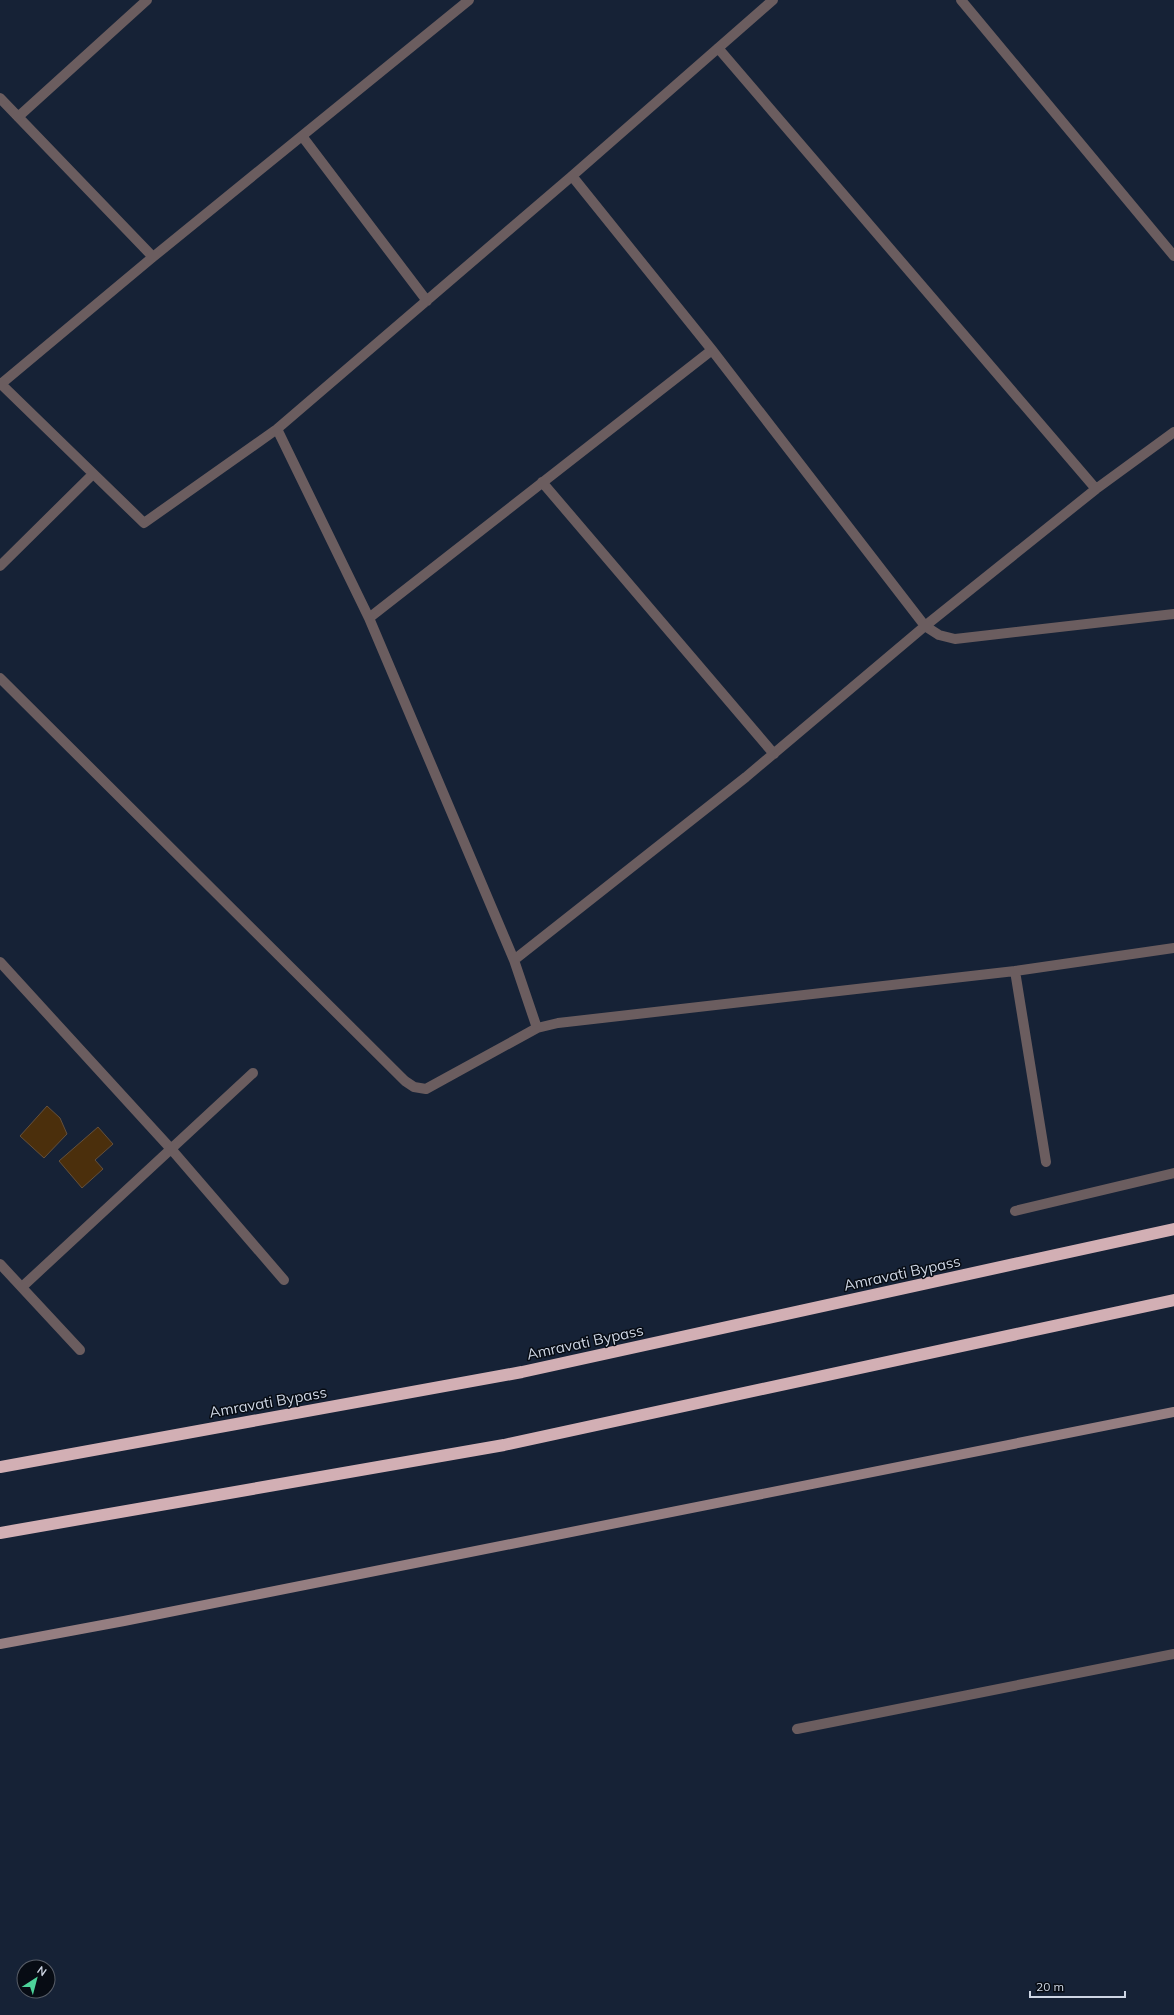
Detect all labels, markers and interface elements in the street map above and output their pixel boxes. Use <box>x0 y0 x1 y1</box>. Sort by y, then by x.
street label: Amravati Bypass <box>842 1251 962 1295</box>
street label: Amravati Bypass <box>525 1320 645 1364</box>
street label: Amravati Bypass <box>208 1382 328 1422</box>
north arrow <box>16 1959 56 1999</box>
text: N <box>34 1963 49 1979</box>
scale bar <box>1030 1973 1125 1999</box>
text: 20 m <box>1036 1979 1064 1994</box>

